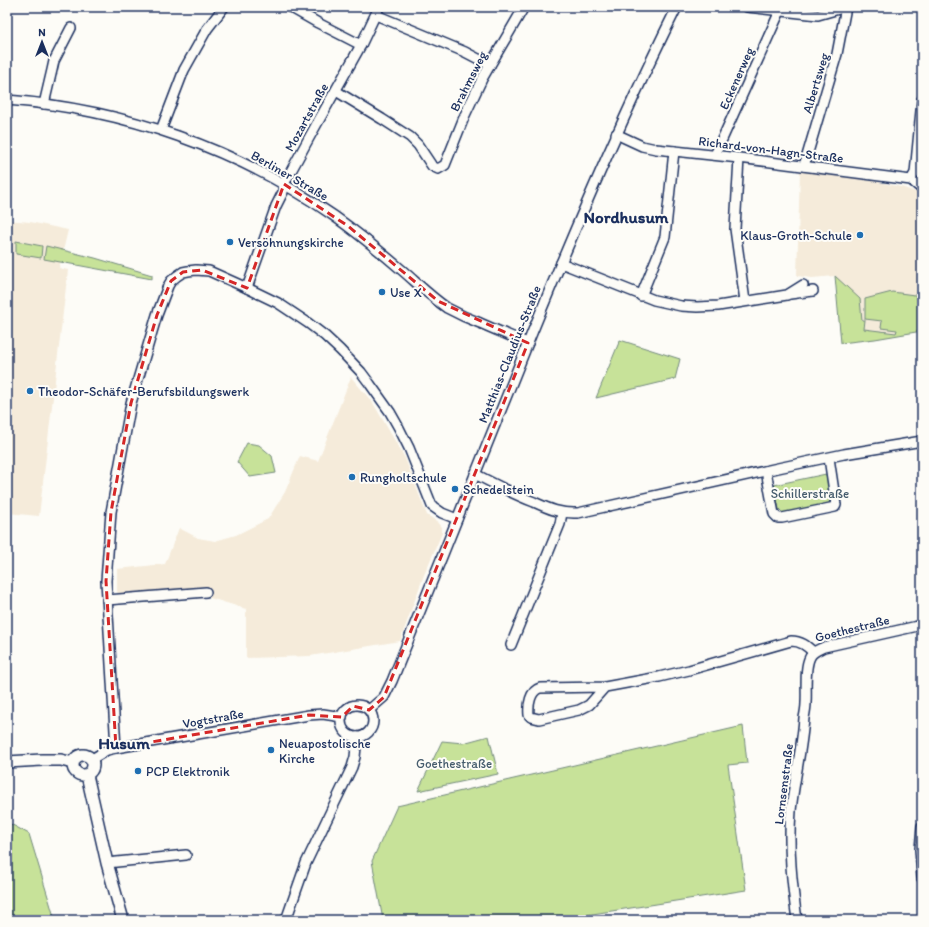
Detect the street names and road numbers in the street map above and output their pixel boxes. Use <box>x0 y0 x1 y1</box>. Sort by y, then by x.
street label: Eckenerweg <box>716 44 757 112</box>
street label: Brahmsweg <box>447 48 490 114</box>
street label: Albertsweg <box>799 51 832 115</box>
street label: Mozartstraße <box>282 81 331 154</box>
street label: Richard-von-Hagn-Straße <box>698 133 844 166</box>
street label: Berliner Straße <box>248 147 331 204</box>
street label: Matthias-Claudius-Straße <box>475 283 544 425</box>
street label: Goethestraße <box>813 612 891 645</box>
street label: Vogtstraße <box>181 706 245 731</box>
street label: Lornsenstraße <box>771 743 796 825</box>

